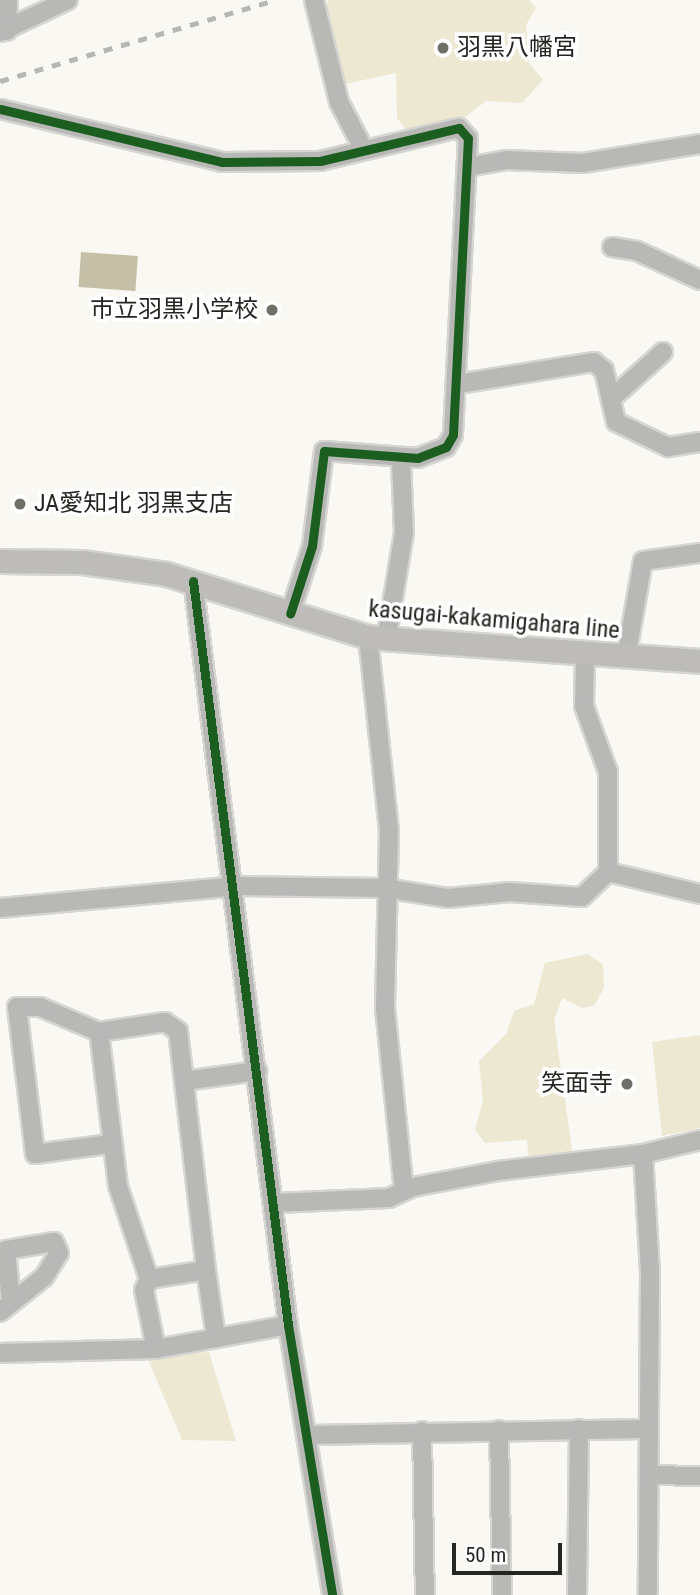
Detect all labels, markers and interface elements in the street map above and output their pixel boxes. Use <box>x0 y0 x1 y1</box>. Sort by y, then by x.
place label: 羽黒八幡宮 <box>457 34 577 62</box>
marker: 羽黒八幡宮 <box>435 40 451 56</box>
place label: 市立羽黒小学校 <box>90 296 258 324</box>
marker: 市立羽黒小学校 <box>264 302 280 318</box>
place label: JA愛知北 羽黒支店 <box>34 490 233 518</box>
marker: JA愛知北 羽黒支店 <box>12 496 28 512</box>
street label: kasugai-kakamigahara line <box>367 595 621 645</box>
place label: 笑面寺 <box>541 1070 613 1098</box>
marker: 笑面寺 <box>619 1076 635 1092</box>
scale bar <box>455 1528 565 1572</box>
text: 50 m <box>465 1543 506 1567</box>

